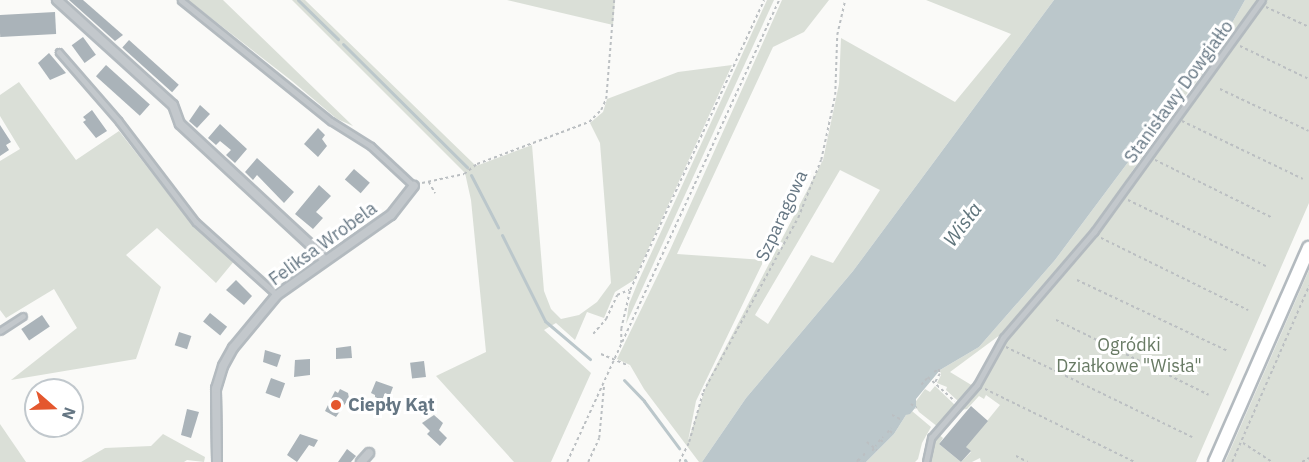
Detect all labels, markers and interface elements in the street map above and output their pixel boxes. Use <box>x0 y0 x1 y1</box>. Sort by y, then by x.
street label: Stanisławy Dowgiałło <box>1120 16 1238 168</box>
street label: Szparagowa <box>752 167 812 265</box>
water label: Wisła <box>938 197 986 251</box>
street label: Feliksa Wrobela <box>265 198 381 290</box>
park label: Ogródki Działkowe "Wisła" <box>1056 335 1202 378</box>
north arrow <box>24 378 84 438</box>
place label: Ciepły Kąt <box>348 394 435 416</box>
marker: Ciepły Kąt <box>329 398 343 412</box>
text: N <box>58 405 80 422</box>

